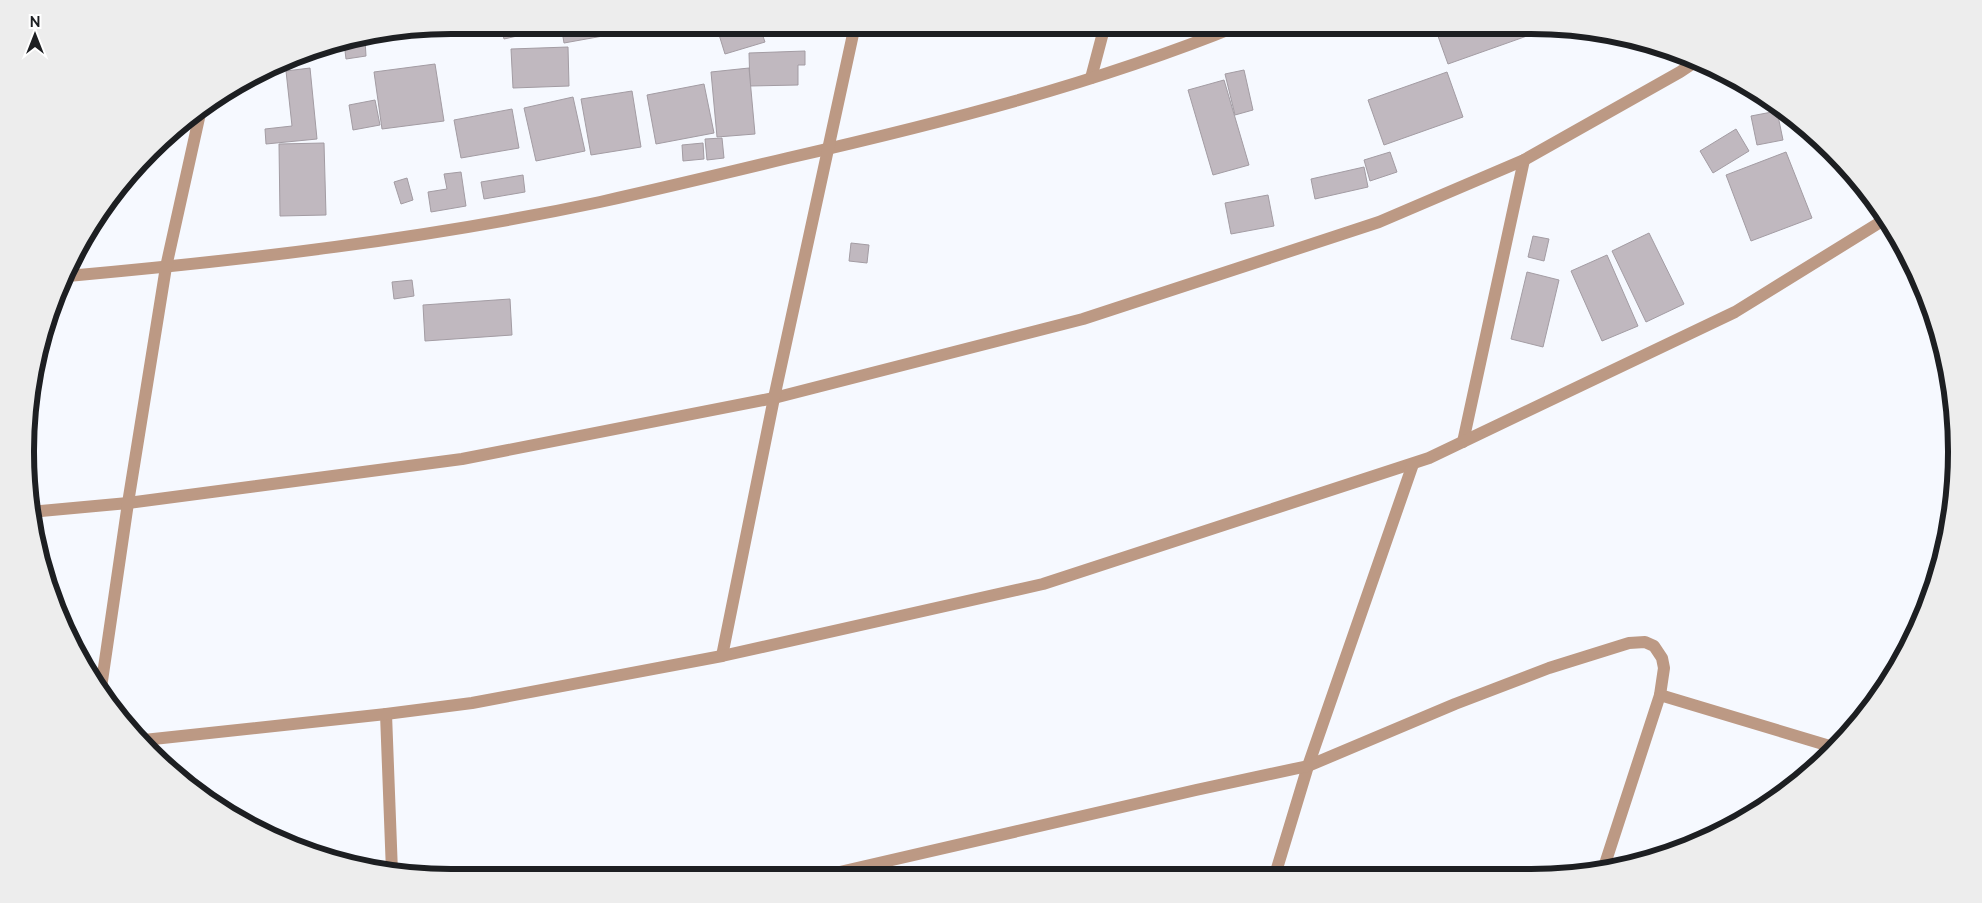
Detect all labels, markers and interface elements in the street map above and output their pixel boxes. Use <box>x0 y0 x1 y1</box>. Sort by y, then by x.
north arrow <box>10 10 60 60</box>
text: N <box>30 14 40 30</box>

